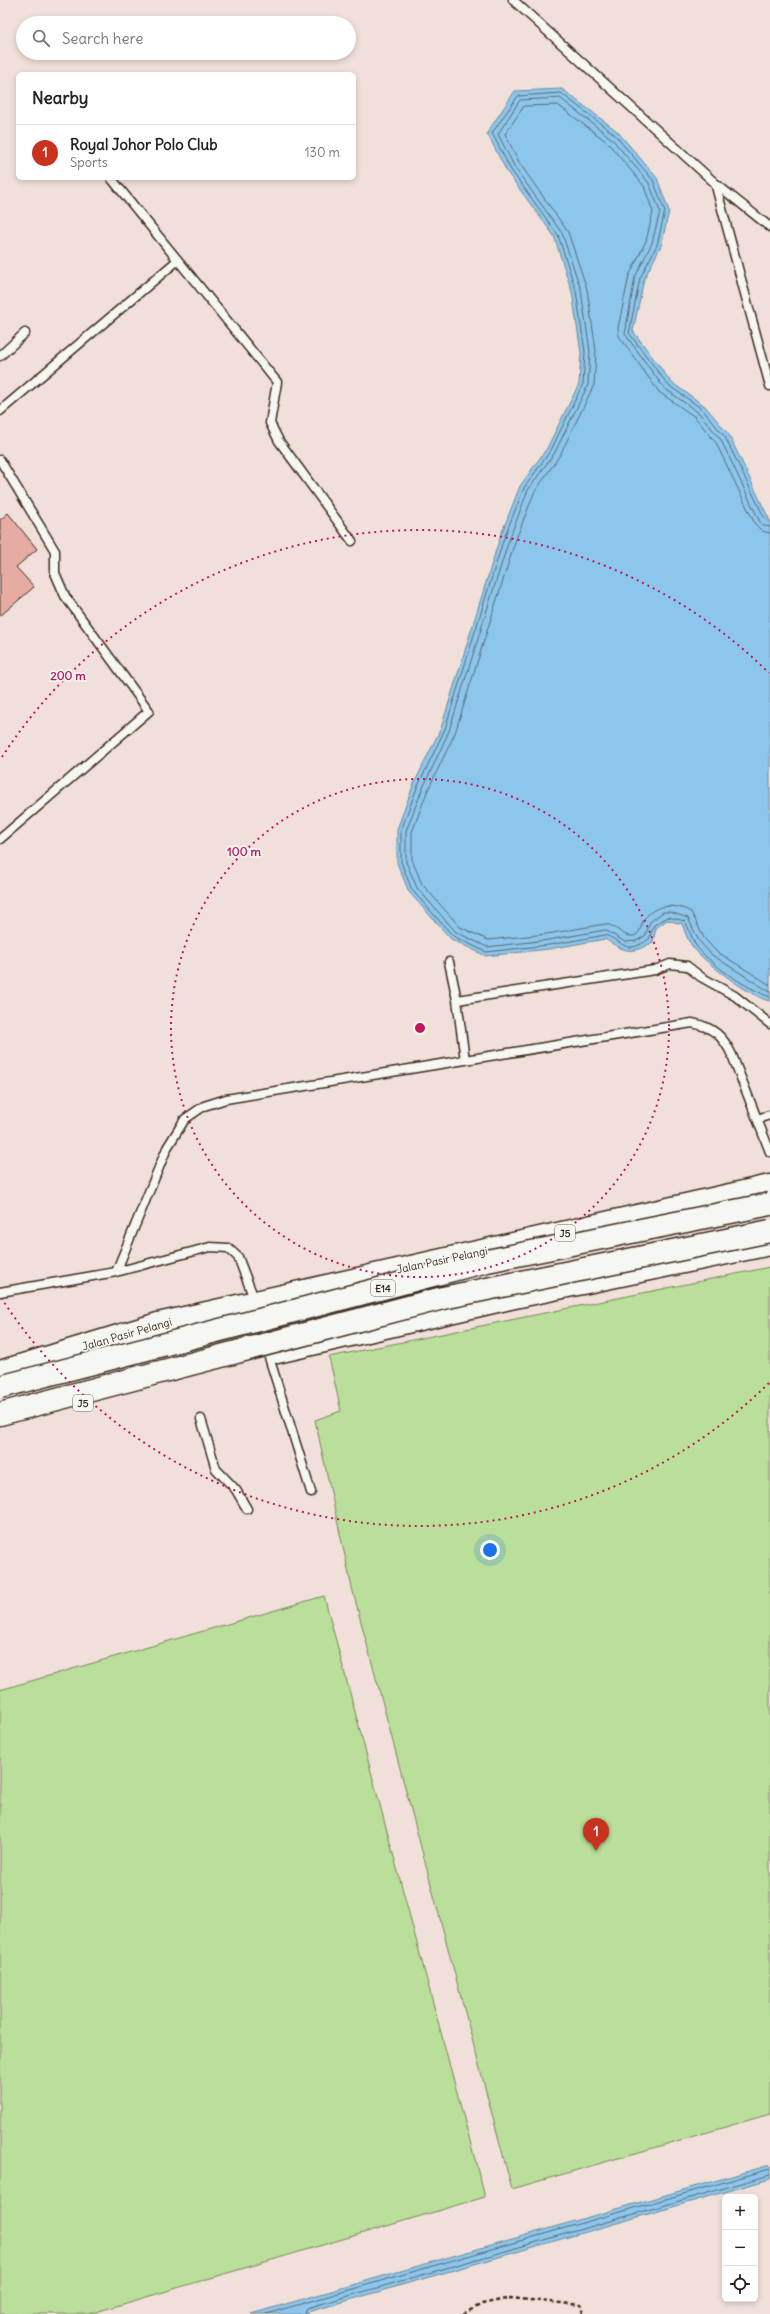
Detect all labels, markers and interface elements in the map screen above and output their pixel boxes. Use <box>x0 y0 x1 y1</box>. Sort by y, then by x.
search box <box>16 16 356 60</box>
icon: search <box>30 27 52 49</box>
text: Search here <box>62 29 143 48</box>
text: Nearby <box>32 87 88 109</box>
text: Royal Johor Polo Club <box>70 135 217 154</box>
text: 1 <box>42 144 48 161</box>
text: 130 m <box>304 144 340 161</box>
text: Sports <box>70 154 108 171</box>
text: 200 m <box>50 668 86 683</box>
text: 100 m <box>227 844 261 859</box>
centre of rings <box>413 1021 427 1035</box>
road number: J5 <box>555 1225 575 1241</box>
street label: Jalan Pasir Pelangi <box>395 1244 489 1276</box>
road number: E14 <box>371 1280 395 1296</box>
street label: Jalan Pasir Pelangi <box>81 1315 173 1353</box>
road number: J5 <box>73 1395 93 1411</box>
your location <box>480 1540 500 1560</box>
pin: 1 <box>583 1818 609 1851</box>
map controls <box>722 2194 758 2302</box>
button: + <box>722 2194 758 2230</box>
button: − <box>722 2230 758 2266</box>
button: locate <box>722 2266 758 2302</box>

